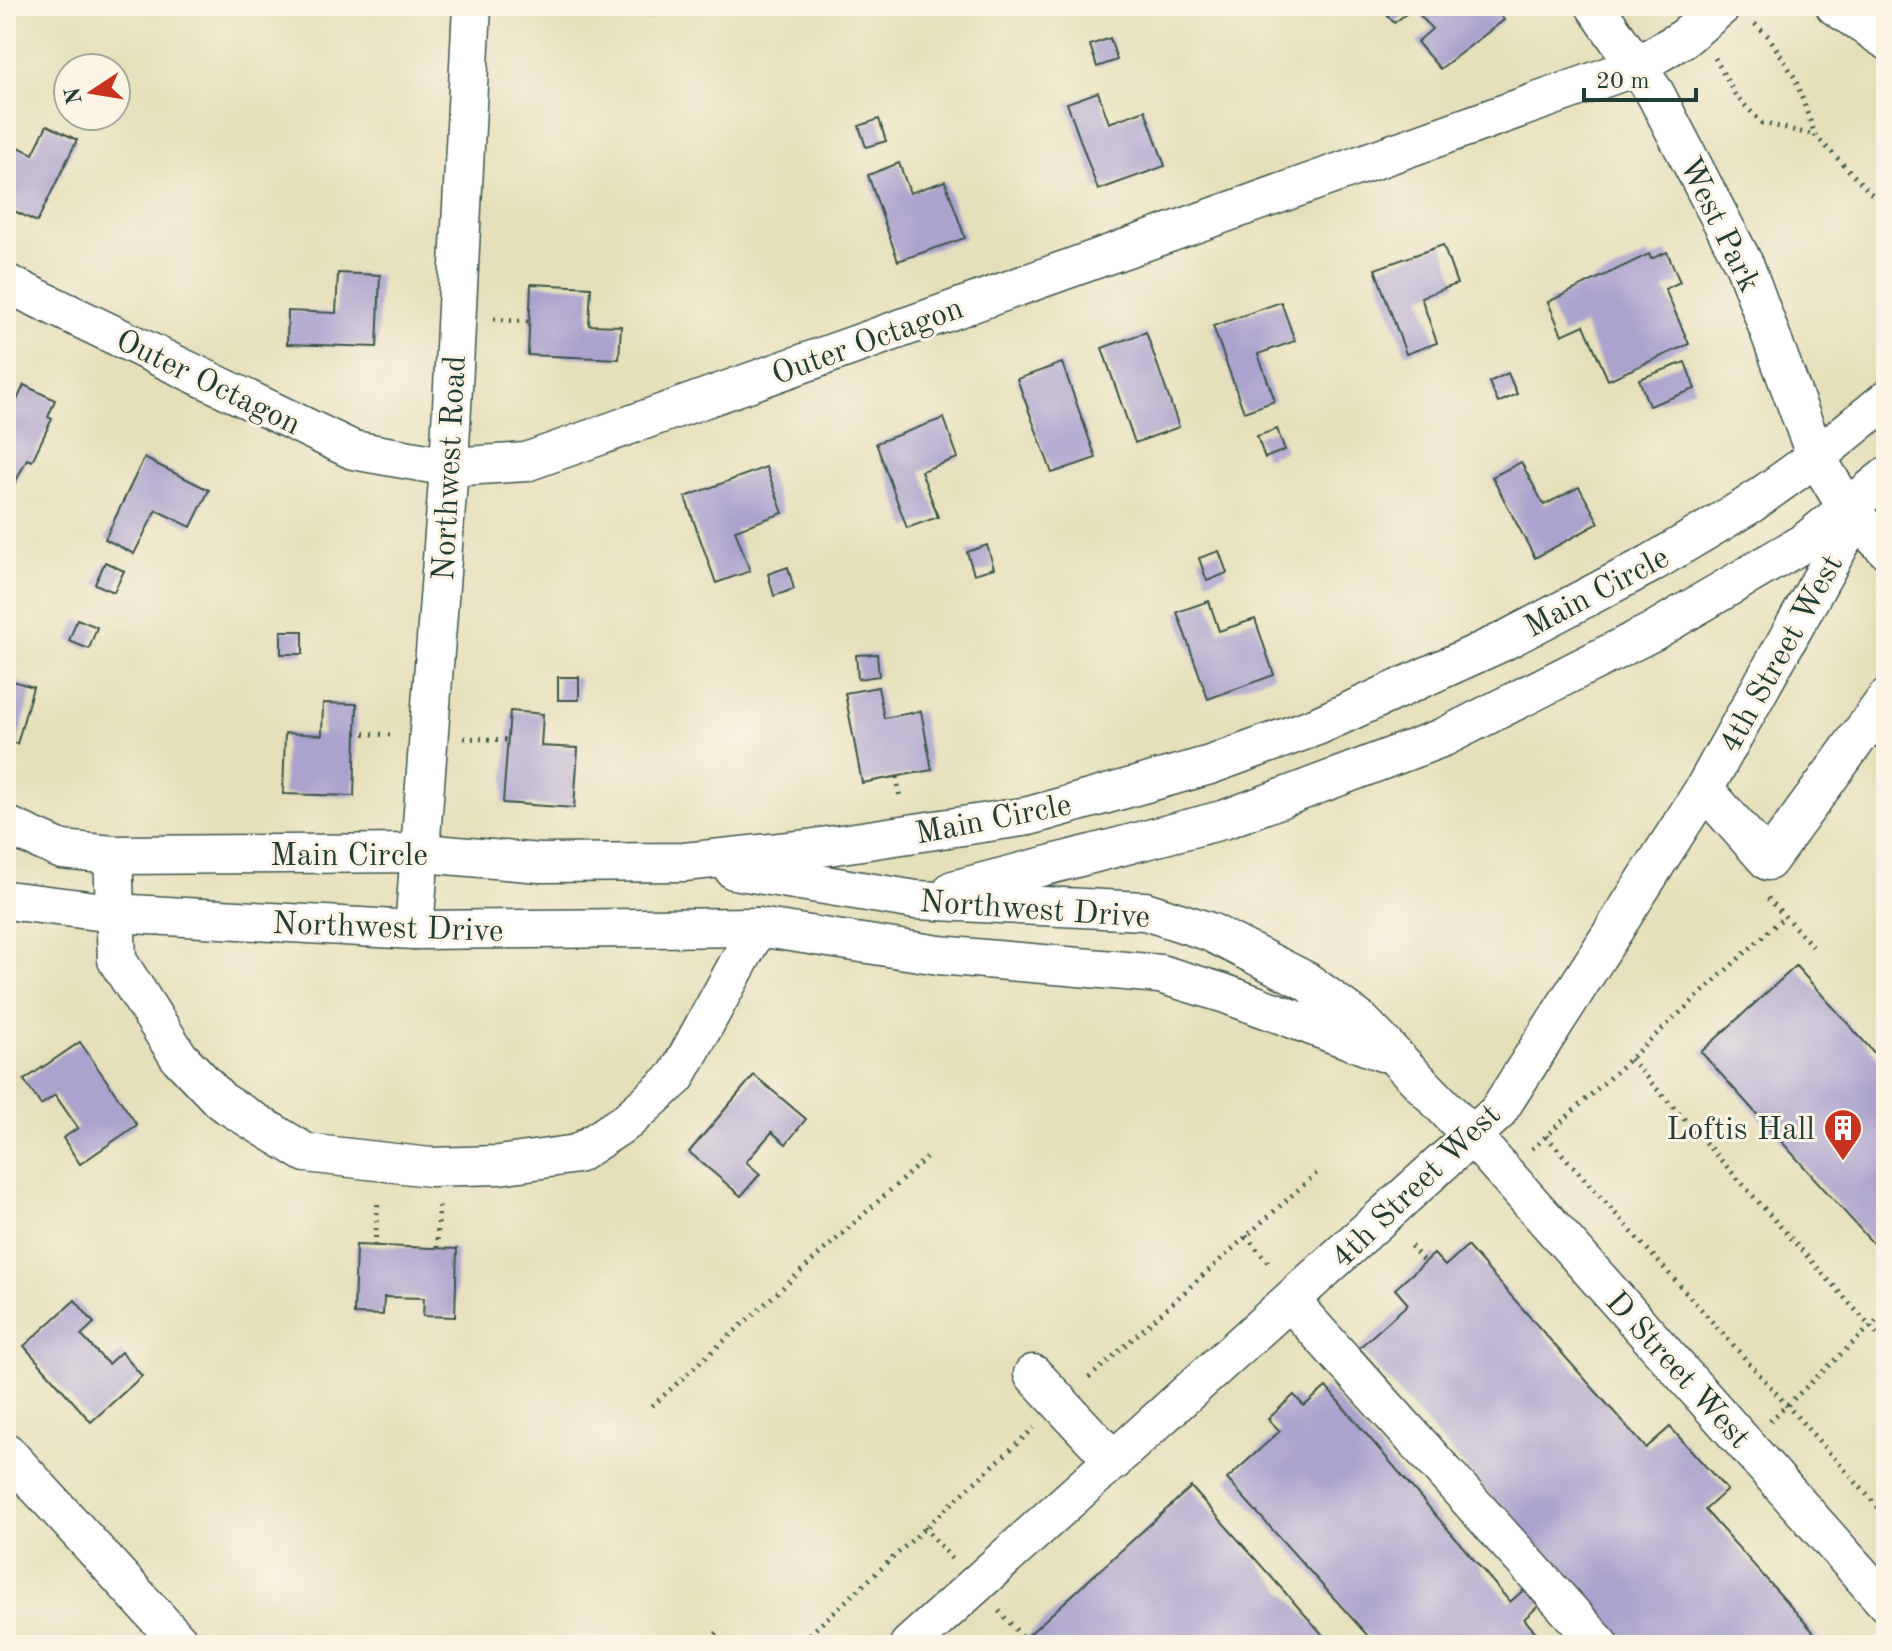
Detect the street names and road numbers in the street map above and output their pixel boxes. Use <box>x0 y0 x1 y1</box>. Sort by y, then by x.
street label: West Park <box>1672 153 1765 298</box>
street label: Outer Octagon <box>768 293 968 392</box>
street label: Outer Octagon <box>110 325 305 442</box>
street label: Northwest Road <box>429 355 473 582</box>
street label: Main Circle <box>1520 542 1675 645</box>
street label: 4th Street West <box>1715 550 1850 759</box>
street label: Main Circle <box>913 790 1074 852</box>
street label: Main Circle <box>270 841 428 873</box>
street label: Northwest Drive <box>918 887 1151 935</box>
street label: Northwest Drive <box>272 909 504 949</box>
street label: 4th Street West <box>1327 1099 1508 1275</box>
street label: D Street West <box>1598 1287 1755 1456</box>

